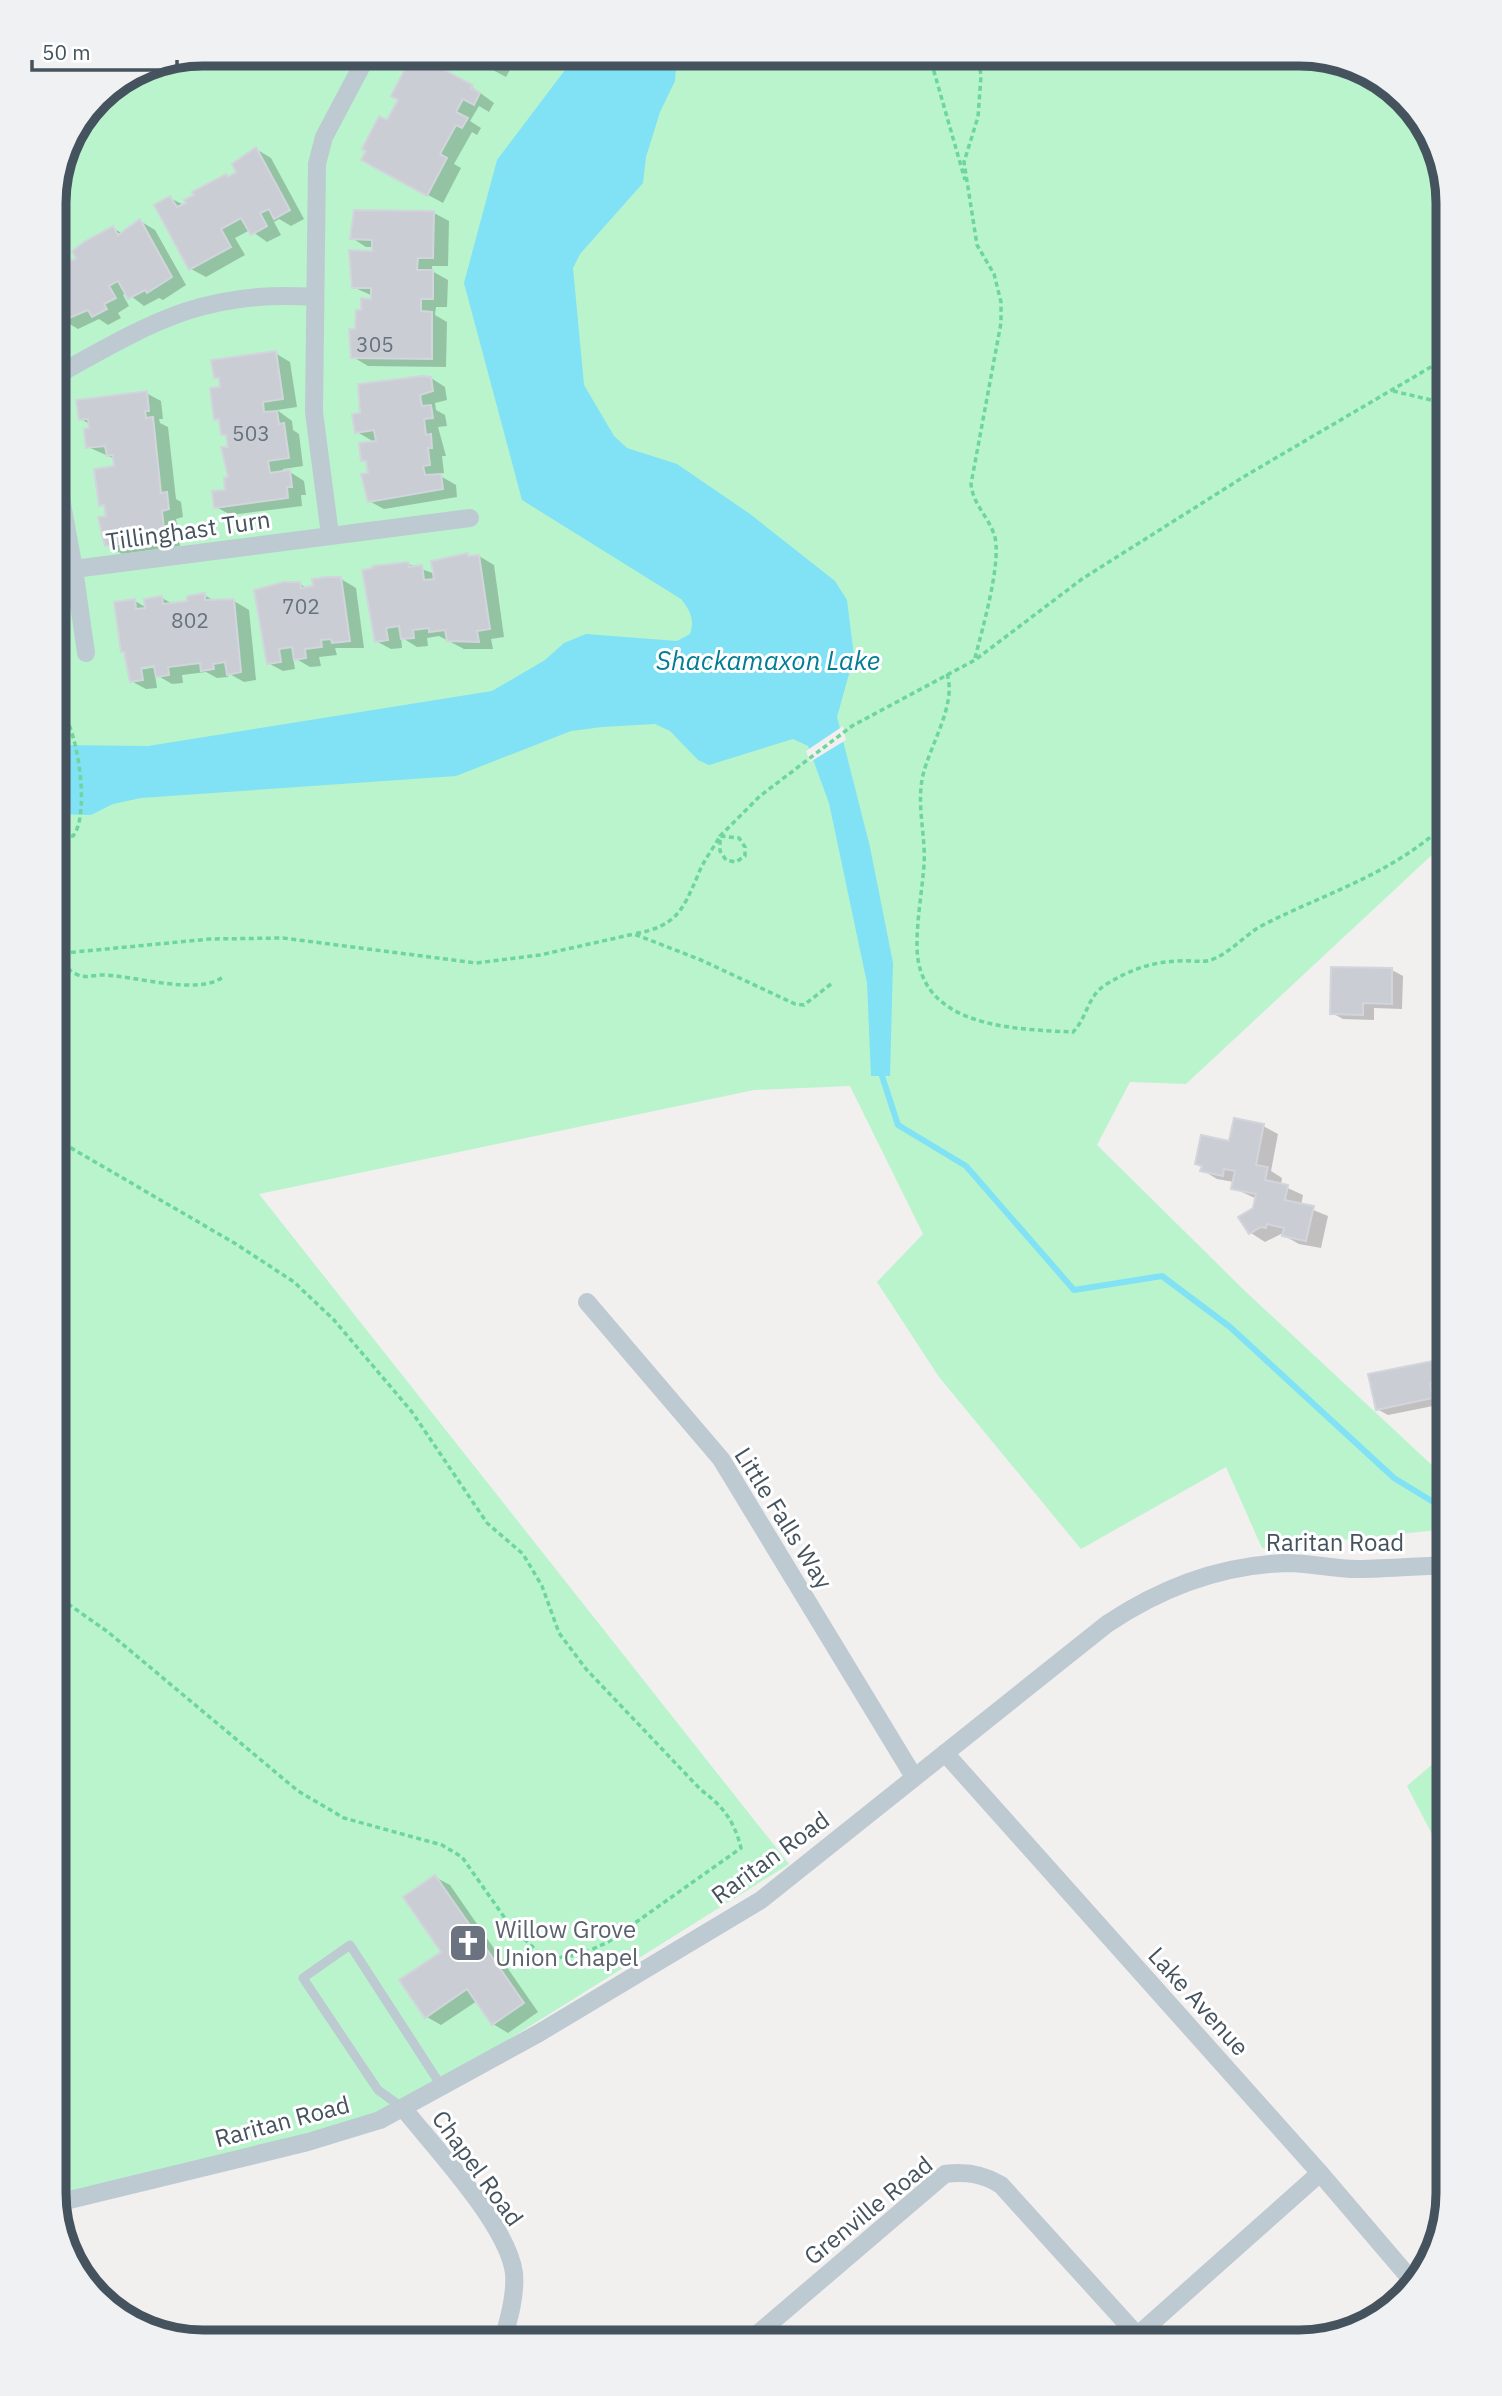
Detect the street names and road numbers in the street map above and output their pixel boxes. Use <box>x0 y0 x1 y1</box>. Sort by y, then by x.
street label: Tillinghast Turn <box>104 503 272 557</box>
street label: Little Falls Way <box>728 1441 840 1595</box>
street label: Raritan Road <box>1266 1526 1404 1558</box>
street label: Raritan Road <box>705 1803 835 1911</box>
street label: Lake Avenue <box>1142 1940 1256 2062</box>
street label: Raritan Road <box>211 2088 353 2154</box>
street label: Chapel Road <box>425 2104 531 2232</box>
street label: Grenville Road <box>797 2148 939 2272</box>

